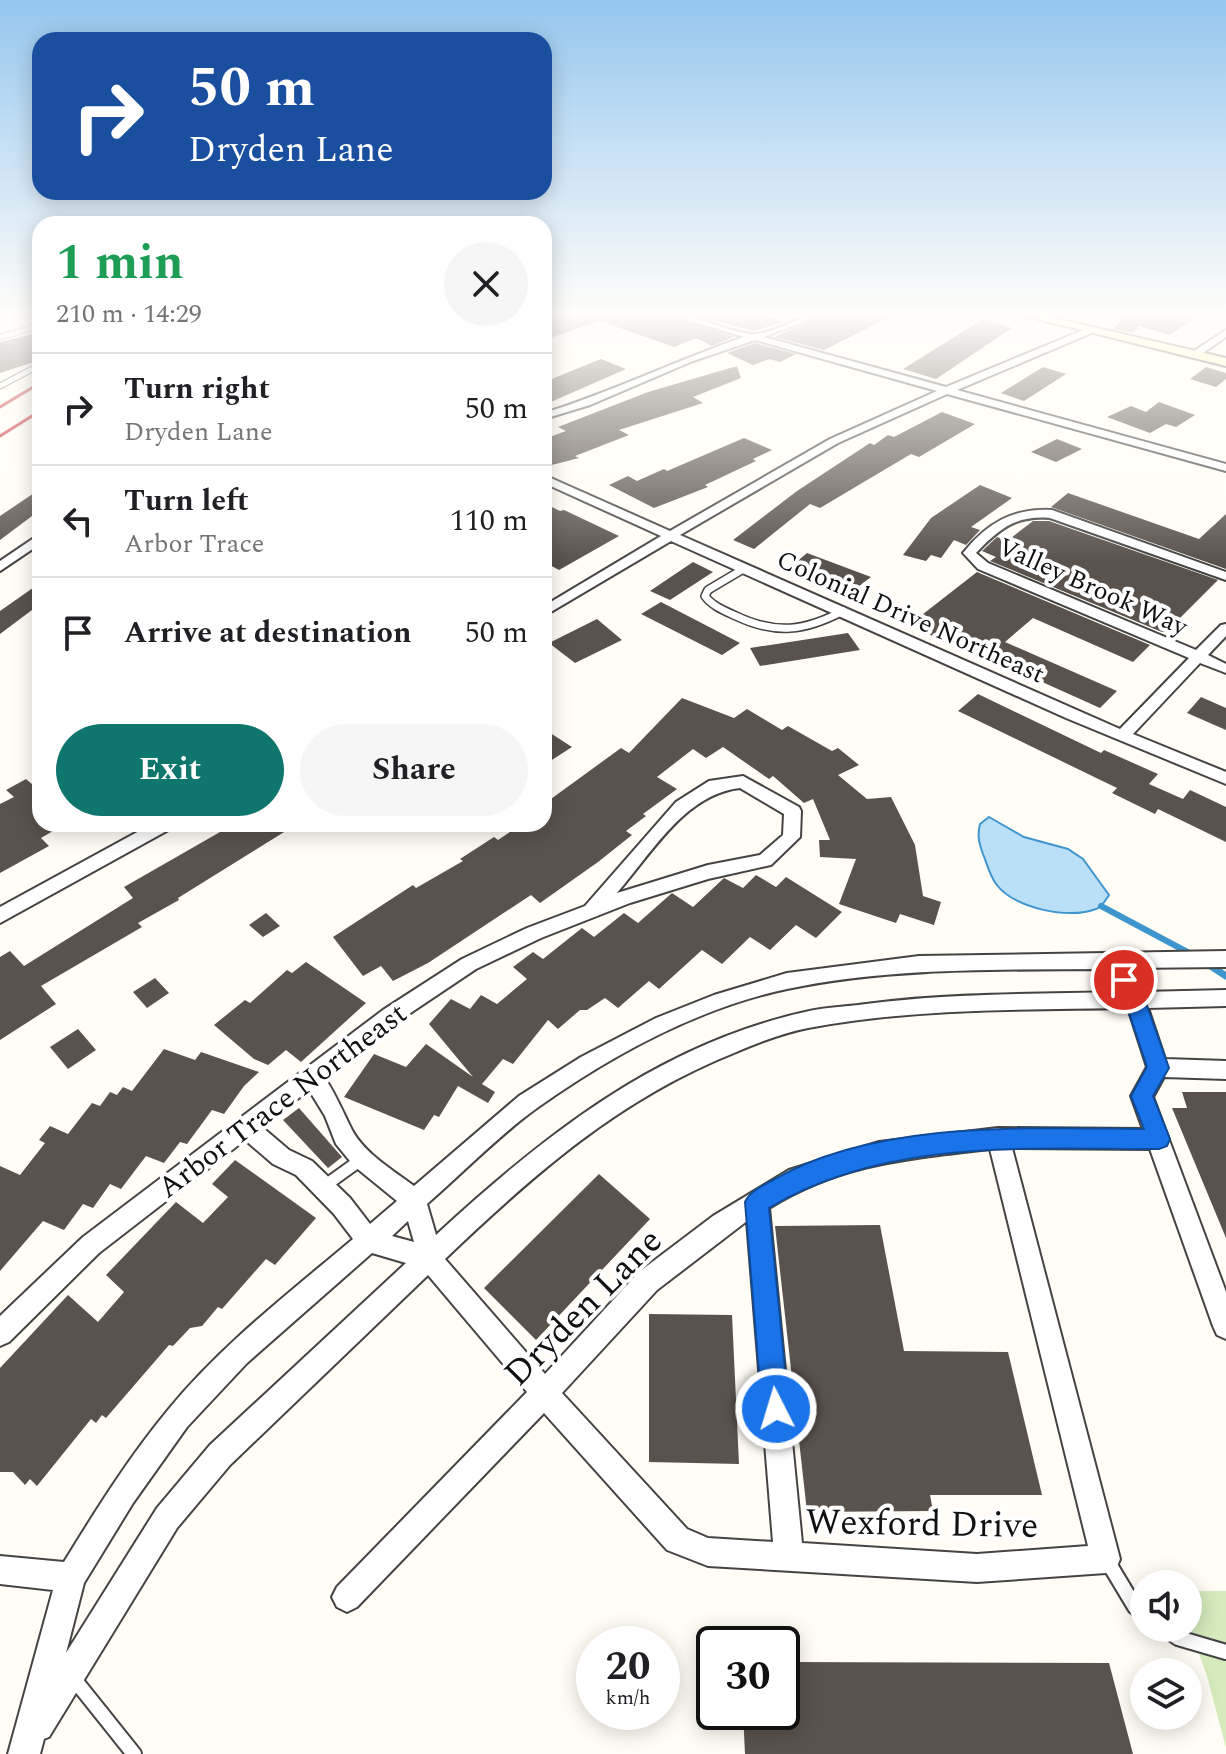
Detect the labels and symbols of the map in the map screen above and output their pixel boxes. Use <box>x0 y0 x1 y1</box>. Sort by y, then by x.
street label: Valley Brook Way <box>991 527 1195 647</box>
street label: Colonial Drive Northeast <box>770 540 1051 694</box>
pin <box>1090 946 1158 1014</box>
street label: Arbor Trace Northeast <box>148 991 417 1210</box>
street label: Dryden Lane <box>492 1216 676 1400</box>
position arrow <box>734 1367 818 1451</box>
street label: Wexford Drive <box>805 1495 1039 1554</box>
speed limit sign: 30 <box>696 1626 800 1730</box>

